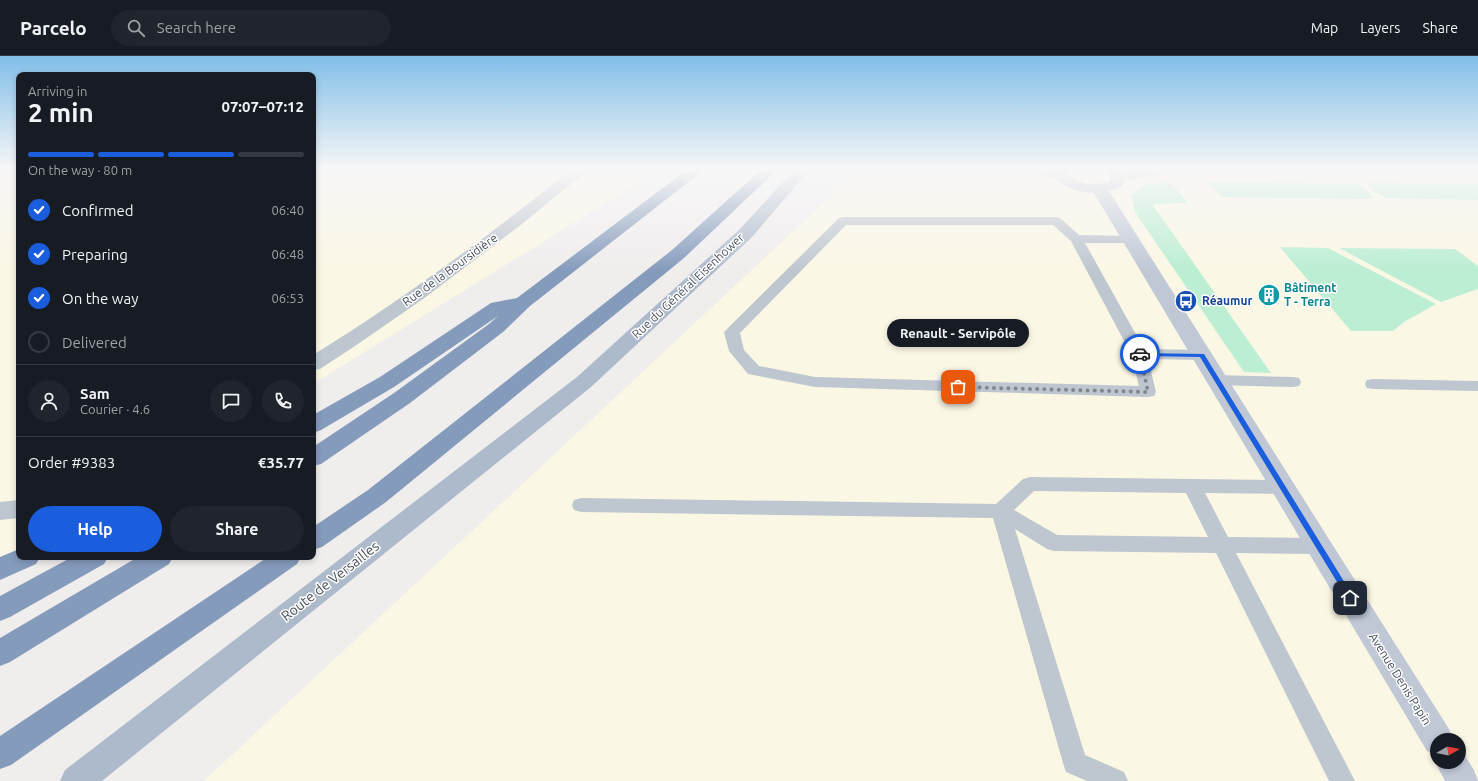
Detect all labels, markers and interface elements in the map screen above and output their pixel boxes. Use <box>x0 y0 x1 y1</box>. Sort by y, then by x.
search box <box>111 10 391 46</box>
text: Parcelo <box>20 17 87 39</box>
icon: search <box>125 17 147 39</box>
text: Search here <box>157 19 236 36</box>
text: Map <box>1311 20 1338 36</box>
text: Layers <box>1360 20 1400 36</box>
text: Share <box>1422 20 1458 36</box>
text: Arriving in <box>28 84 87 98</box>
text: 2 min <box>28 98 94 127</box>
text: 07:07–07:12 <box>221 98 304 115</box>
text: On the way · 80 m <box>28 163 132 177</box>
icon: check <box>28 199 50 221</box>
text: Confirmed <box>62 202 134 219</box>
text: 06:40 <box>271 203 304 217</box>
street label: Rue du Général Eisenhower <box>629 230 746 341</box>
street label: Rue de la Boursidière <box>400 231 500 308</box>
icon: check <box>28 243 50 265</box>
text: Preparing <box>62 246 128 263</box>
text: 06:48 <box>271 247 304 261</box>
place label: Bâtiment T - Terra <box>1284 281 1336 308</box>
building icon: Bâtiment T - Terra <box>1256 282 1282 308</box>
icon: check <box>28 287 50 309</box>
bus stop icon: Réaumur <box>1173 288 1199 314</box>
text: On the way <box>62 290 138 307</box>
text: 06:53 <box>271 291 304 305</box>
place label: Réaumur <box>1202 294 1252 307</box>
callout: Renault - Servipôle <box>887 319 1029 347</box>
text: Renault - Servipôle <box>900 326 1016 340</box>
text: Delivered <box>62 334 127 351</box>
courier <box>1120 334 1160 374</box>
icon: car <box>1129 343 1151 365</box>
pin <box>941 370 975 404</box>
icon: bag <box>947 376 969 398</box>
button: person <box>28 380 70 422</box>
button: chat <box>210 380 252 422</box>
button: phone <box>262 380 304 422</box>
text: Sam <box>80 385 110 402</box>
text: Courier · 4.6 <box>80 402 150 416</box>
text: Order #9383 <box>28 454 115 471</box>
text: €35.77 <box>258 454 304 471</box>
button: Help <box>28 506 162 552</box>
button: Share <box>170 506 304 552</box>
street label: Route de Versailles <box>278 538 382 624</box>
pin <box>1333 581 1367 615</box>
icon: home <box>1339 587 1361 609</box>
street label: Avenue Denis Papin <box>1367 630 1434 727</box>
north arrow <box>1430 733 1466 769</box>
map controls <box>1430 733 1466 769</box>

